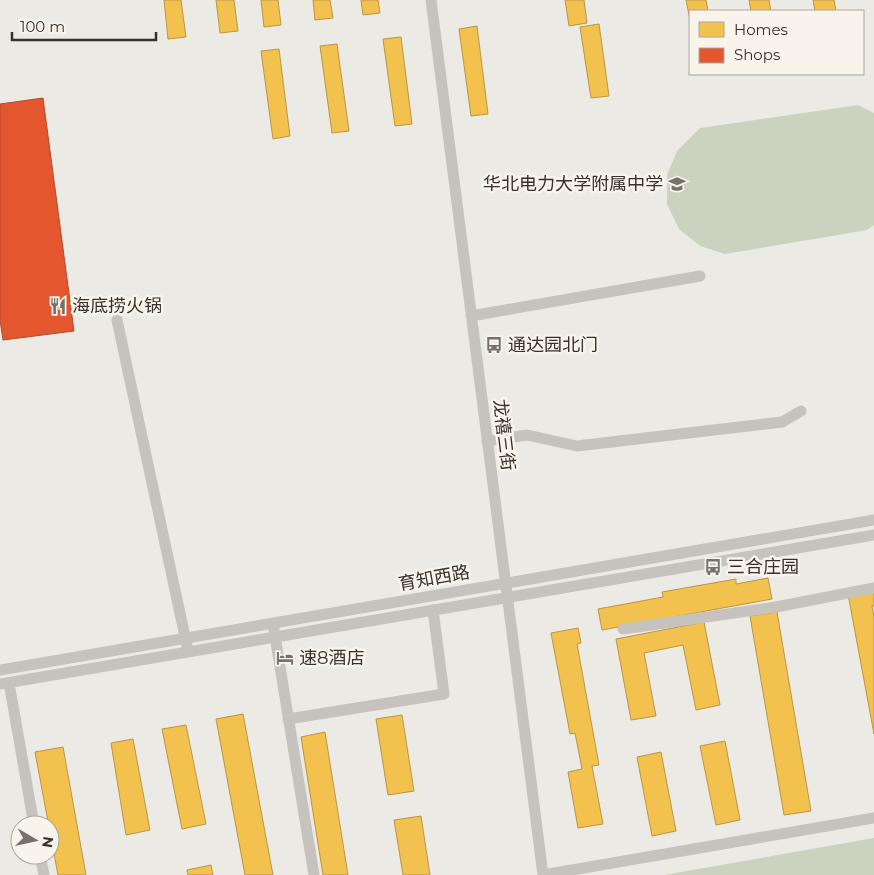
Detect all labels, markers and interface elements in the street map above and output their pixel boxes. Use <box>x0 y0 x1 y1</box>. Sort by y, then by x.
scale bar <box>12 10 156 42</box>
legend <box>689 10 864 75</box>
text: 100 m <box>20 17 65 36</box>
text: Homes <box>734 20 788 39</box>
text: Shops <box>734 45 780 64</box>
place label: 华北电力大学附属中学 <box>483 173 663 195</box>
school or university icon: 华北电力大学附属中学 <box>667 174 687 194</box>
place label: 海底捞火锅 <box>72 295 162 317</box>
restaurant icon: 海底捞火锅 <box>48 296 68 316</box>
place label: 通达园北门 <box>508 334 598 356</box>
bus stop icon: 通达园北门 <box>484 335 504 355</box>
street label: 龙禧三街 <box>489 398 519 472</box>
place label: 三合庄园 <box>727 556 799 578</box>
bus stop icon: 三合庄园 <box>703 557 723 577</box>
street label: 育知西路 <box>397 561 471 595</box>
place label: 速8酒店 <box>299 647 364 669</box>
hotel icon: 速8酒店 <box>275 648 295 668</box>
north arrow <box>10 815 60 865</box>
text: N <box>38 835 58 849</box>

